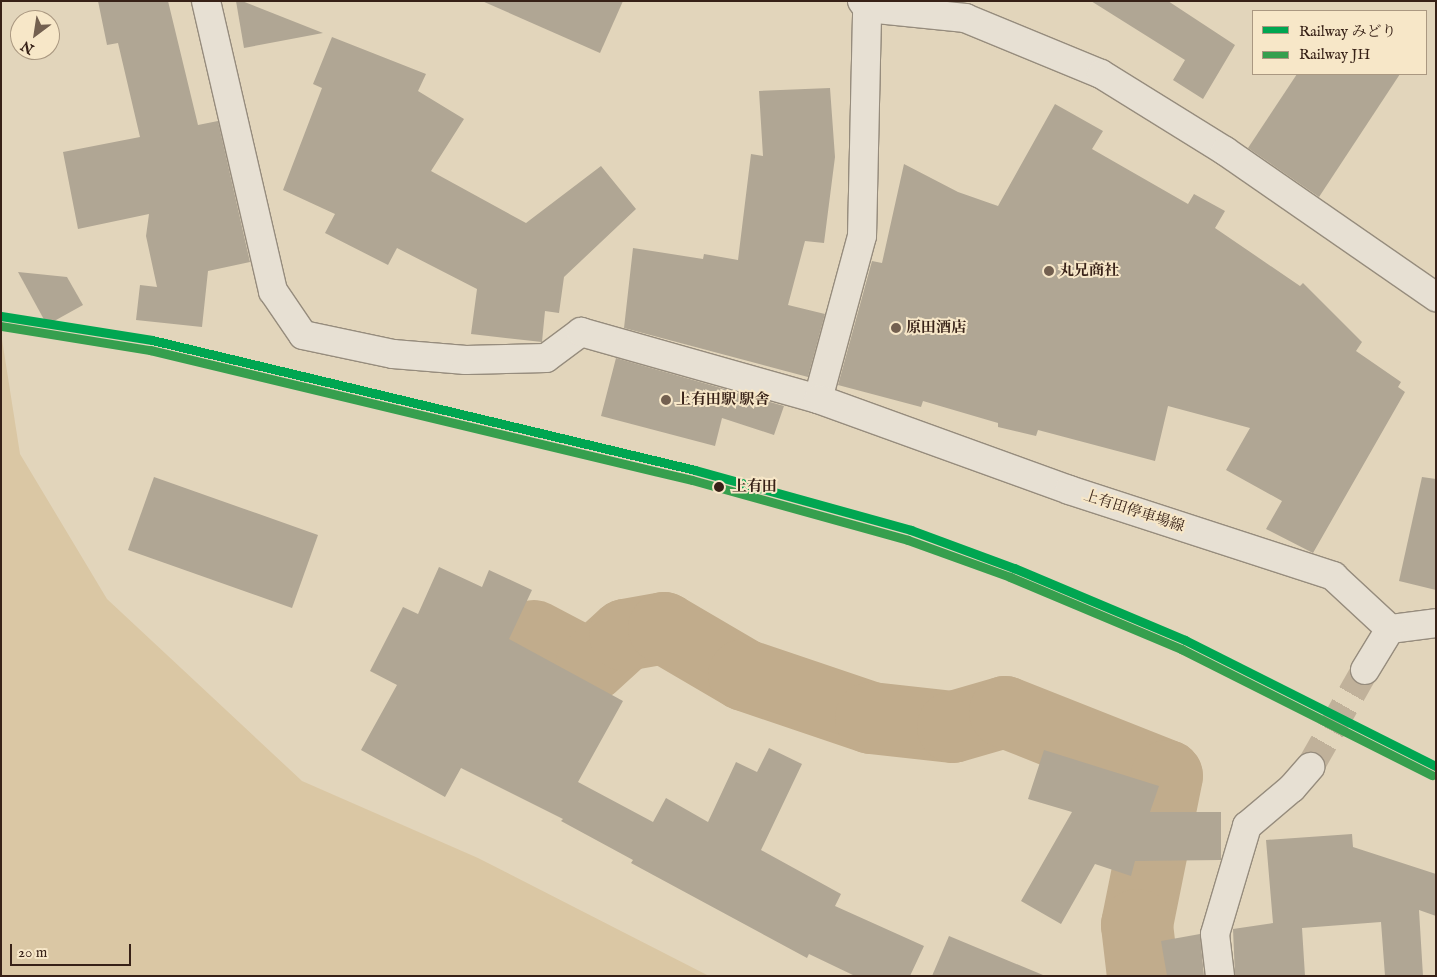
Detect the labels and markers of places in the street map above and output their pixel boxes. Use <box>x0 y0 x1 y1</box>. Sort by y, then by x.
place label: 丸兄商社 <box>1059 262 1119 280</box>
marker: 丸兄商社 <box>1043 265 1055 277</box>
place label: 原田酒店 <box>906 319 966 337</box>
marker: 原田酒店 <box>890 322 902 334</box>
place label: 上有田駅 駅舎 <box>676 391 769 409</box>
marker: 上有田駅 駅舎 <box>660 394 672 406</box>
marker: 上有田 <box>710 478 728 496</box>
place label: 上有田 <box>732 478 777 496</box>

